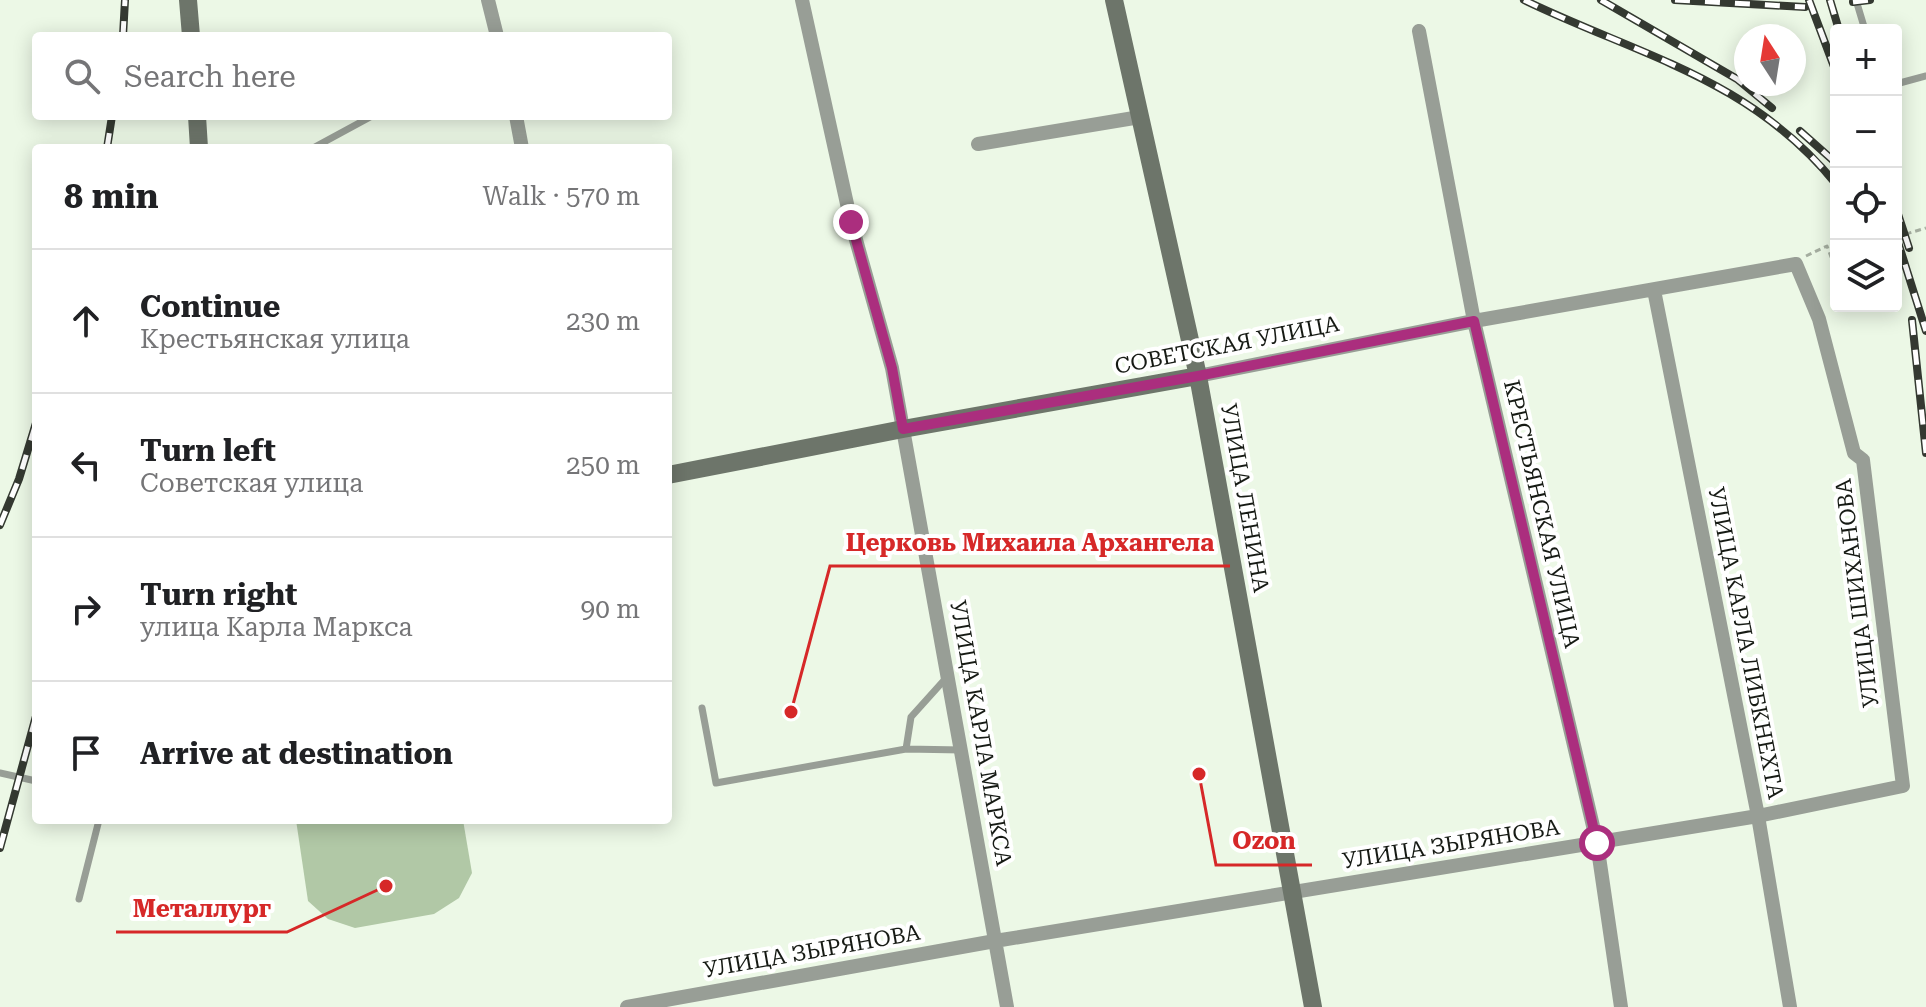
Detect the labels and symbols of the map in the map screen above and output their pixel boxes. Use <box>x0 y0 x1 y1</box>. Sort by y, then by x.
north arrow <box>1734 24 1806 96</box>
route end <box>833 204 869 240</box>
street label: СОВЕТСКАЯ УЛИЦА <box>1113 311 1342 379</box>
street label: КРЕСТЬЯНСКАЯ УЛИЦА <box>1499 378 1585 651</box>
street label: УЛИЦА ЛЕНИНА <box>1216 402 1274 595</box>
street label: УЛИЦА ШИХАНОВА <box>1830 476 1883 709</box>
street label: УЛИЦА КАРЛА ЛИБКНЕХТА <box>1703 485 1789 802</box>
callout: Церковь Михаила Архангела <box>830 518 1230 566</box>
text: Церковь Михаила Архангела <box>846 529 1214 557</box>
street label: УЛИЦА КАРЛА МАРКСА <box>945 598 1017 868</box>
street label: УЛИЦА ЗЫРЯНОВА <box>1341 814 1562 874</box>
callout: Ozon <box>1216 817 1312 865</box>
route start <box>1579 825 1615 861</box>
text: Ozon <box>1232 827 1296 855</box>
callout: Металлург <box>116 884 287 932</box>
text: Металлург <box>133 895 271 923</box>
street label: УЛИЦА ЗЫРЯНОВА <box>702 920 923 982</box>

